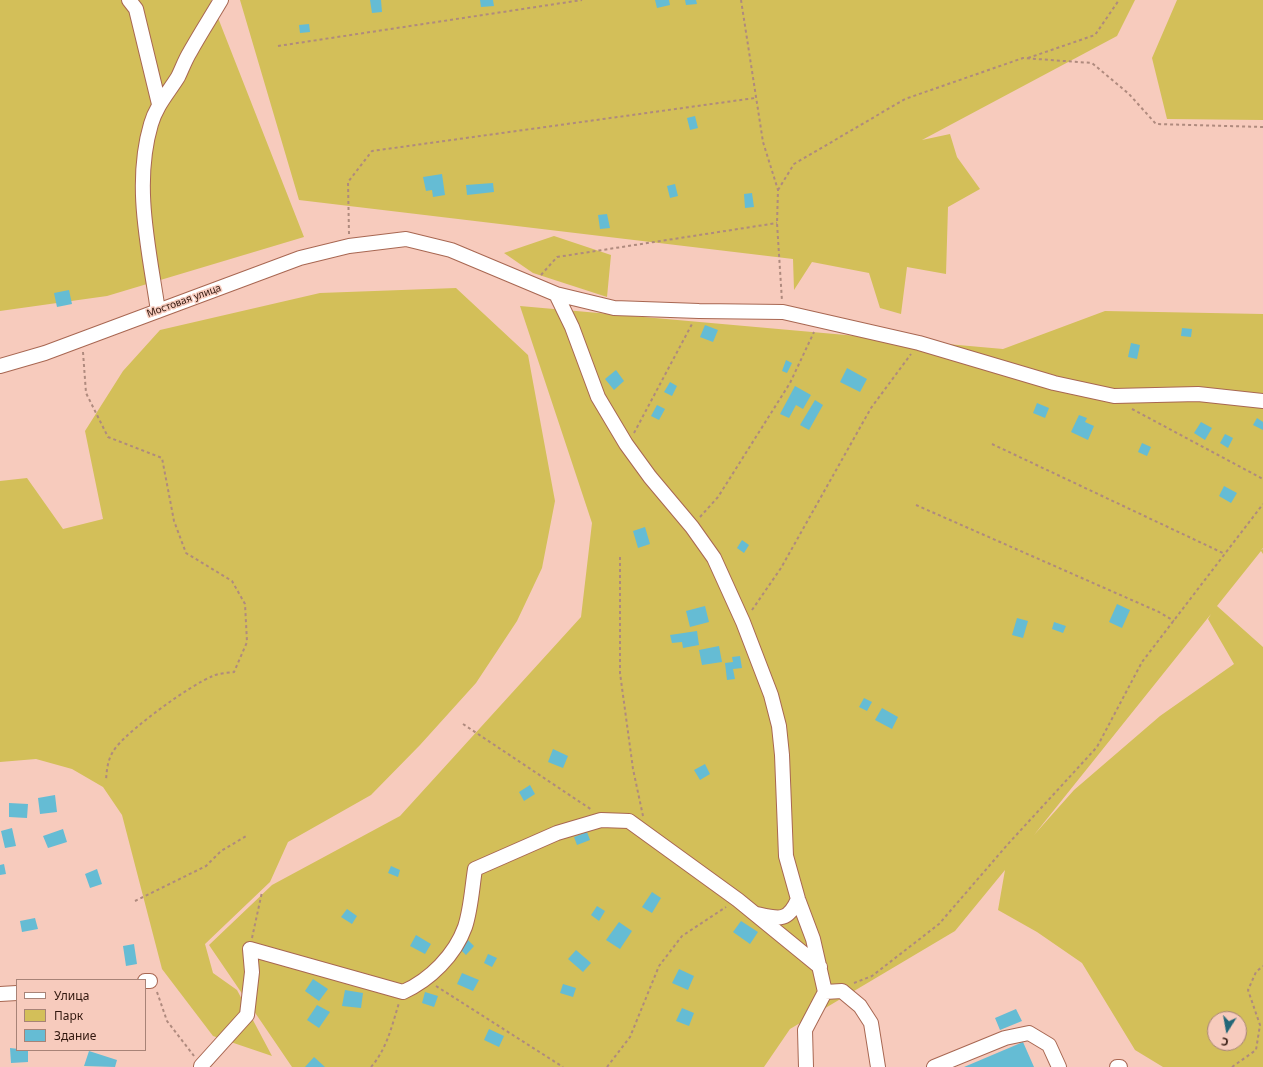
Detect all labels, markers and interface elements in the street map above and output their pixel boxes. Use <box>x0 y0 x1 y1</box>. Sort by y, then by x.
street label: Мостовая улица <box>145 282 223 320</box>
legend <box>16 979 146 1051</box>
text: Улица <box>54 987 89 1004</box>
text: Парк <box>54 1007 83 1024</box>
north arrow <box>1207 1011 1247 1051</box>
text: Здание <box>54 1027 96 1044</box>
text: С <box>1220 1034 1230 1050</box>

